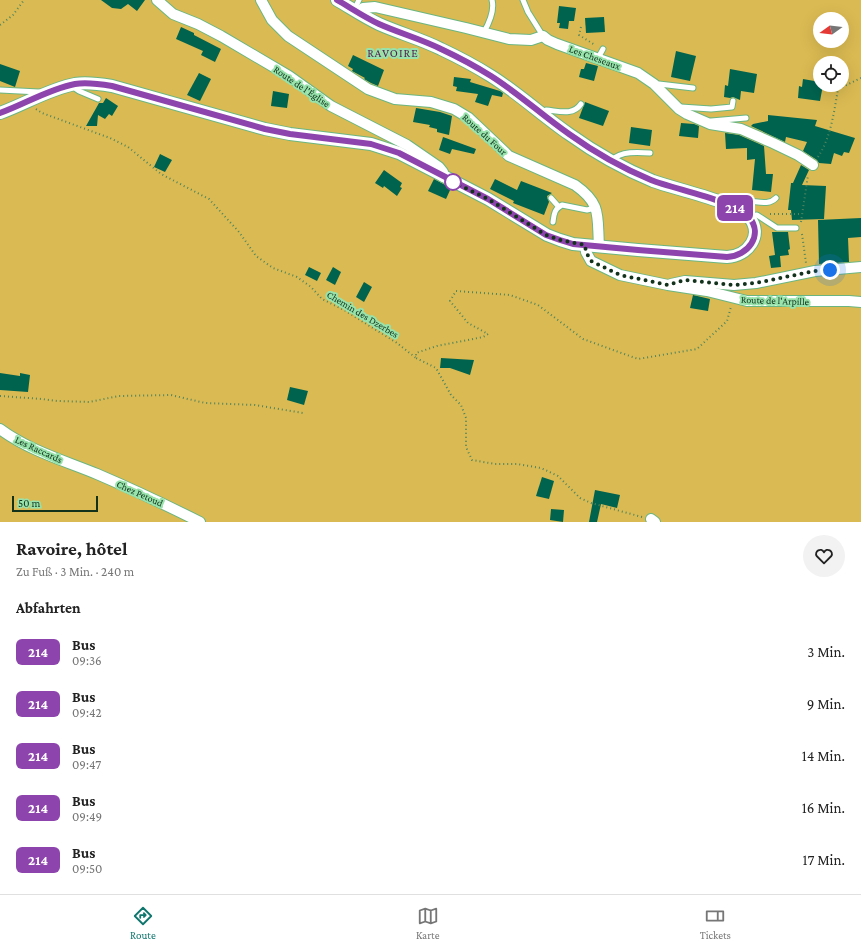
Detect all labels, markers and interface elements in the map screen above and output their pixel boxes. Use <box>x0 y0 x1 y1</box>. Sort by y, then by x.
north arrow <box>813 12 849 48</box>
map controls <box>813 12 849 92</box>
street label: Les Cheseaux <box>568 43 622 72</box>
district label: RAVOIRE <box>367 46 419 60</box>
button: locate <box>813 56 849 92</box>
street label: Route de l'Église <box>272 64 332 110</box>
street label: Route du Four <box>460 111 510 158</box>
unlabelled marker <box>444 173 462 191</box>
line badge: 214 <box>712 195 758 221</box>
text: 214 <box>725 200 745 216</box>
your location <box>820 260 840 280</box>
street label: Chemin des Dzerbes <box>325 289 400 340</box>
street label: Route de l'Arpille <box>741 294 810 307</box>
street label: Les Raccards <box>13 434 64 465</box>
street label: Chez Petoud <box>115 478 165 509</box>
scale bar <box>12 494 98 513</box>
text: 50 m <box>18 497 40 509</box>
button: heart <box>803 535 845 577</box>
text: Ravoire, hôtel <box>16 538 127 559</box>
text: Zu Fuß · 3 Min. · 240 m <box>16 564 134 579</box>
text: Abfahrten <box>16 600 81 616</box>
text: Bus <box>72 637 95 653</box>
text: 214 <box>28 644 48 660</box>
text: 3 Min. <box>807 644 845 660</box>
text: 09:36 <box>72 653 102 668</box>
text: Bus <box>72 689 95 705</box>
text: 214 <box>28 696 48 712</box>
text: 9 Min. <box>807 696 845 712</box>
text: 09:42 <box>72 705 102 720</box>
text: Bus <box>72 741 95 757</box>
text: 214 <box>28 748 48 764</box>
text: 14 Min. <box>802 748 845 764</box>
text: 09:47 <box>72 757 101 772</box>
text: Bus <box>72 793 95 809</box>
text: 214 <box>28 800 48 816</box>
text: 16 Min. <box>802 800 845 816</box>
text: 09:49 <box>72 809 102 824</box>
text: Bus <box>72 845 95 861</box>
text: 214 <box>28 852 48 868</box>
text: 17 Min. <box>802 852 845 868</box>
text: 09:50 <box>72 861 102 876</box>
tab: Route <box>130 905 156 941</box>
tab: Karte <box>416 905 440 941</box>
tab: Tickets <box>700 905 731 941</box>

